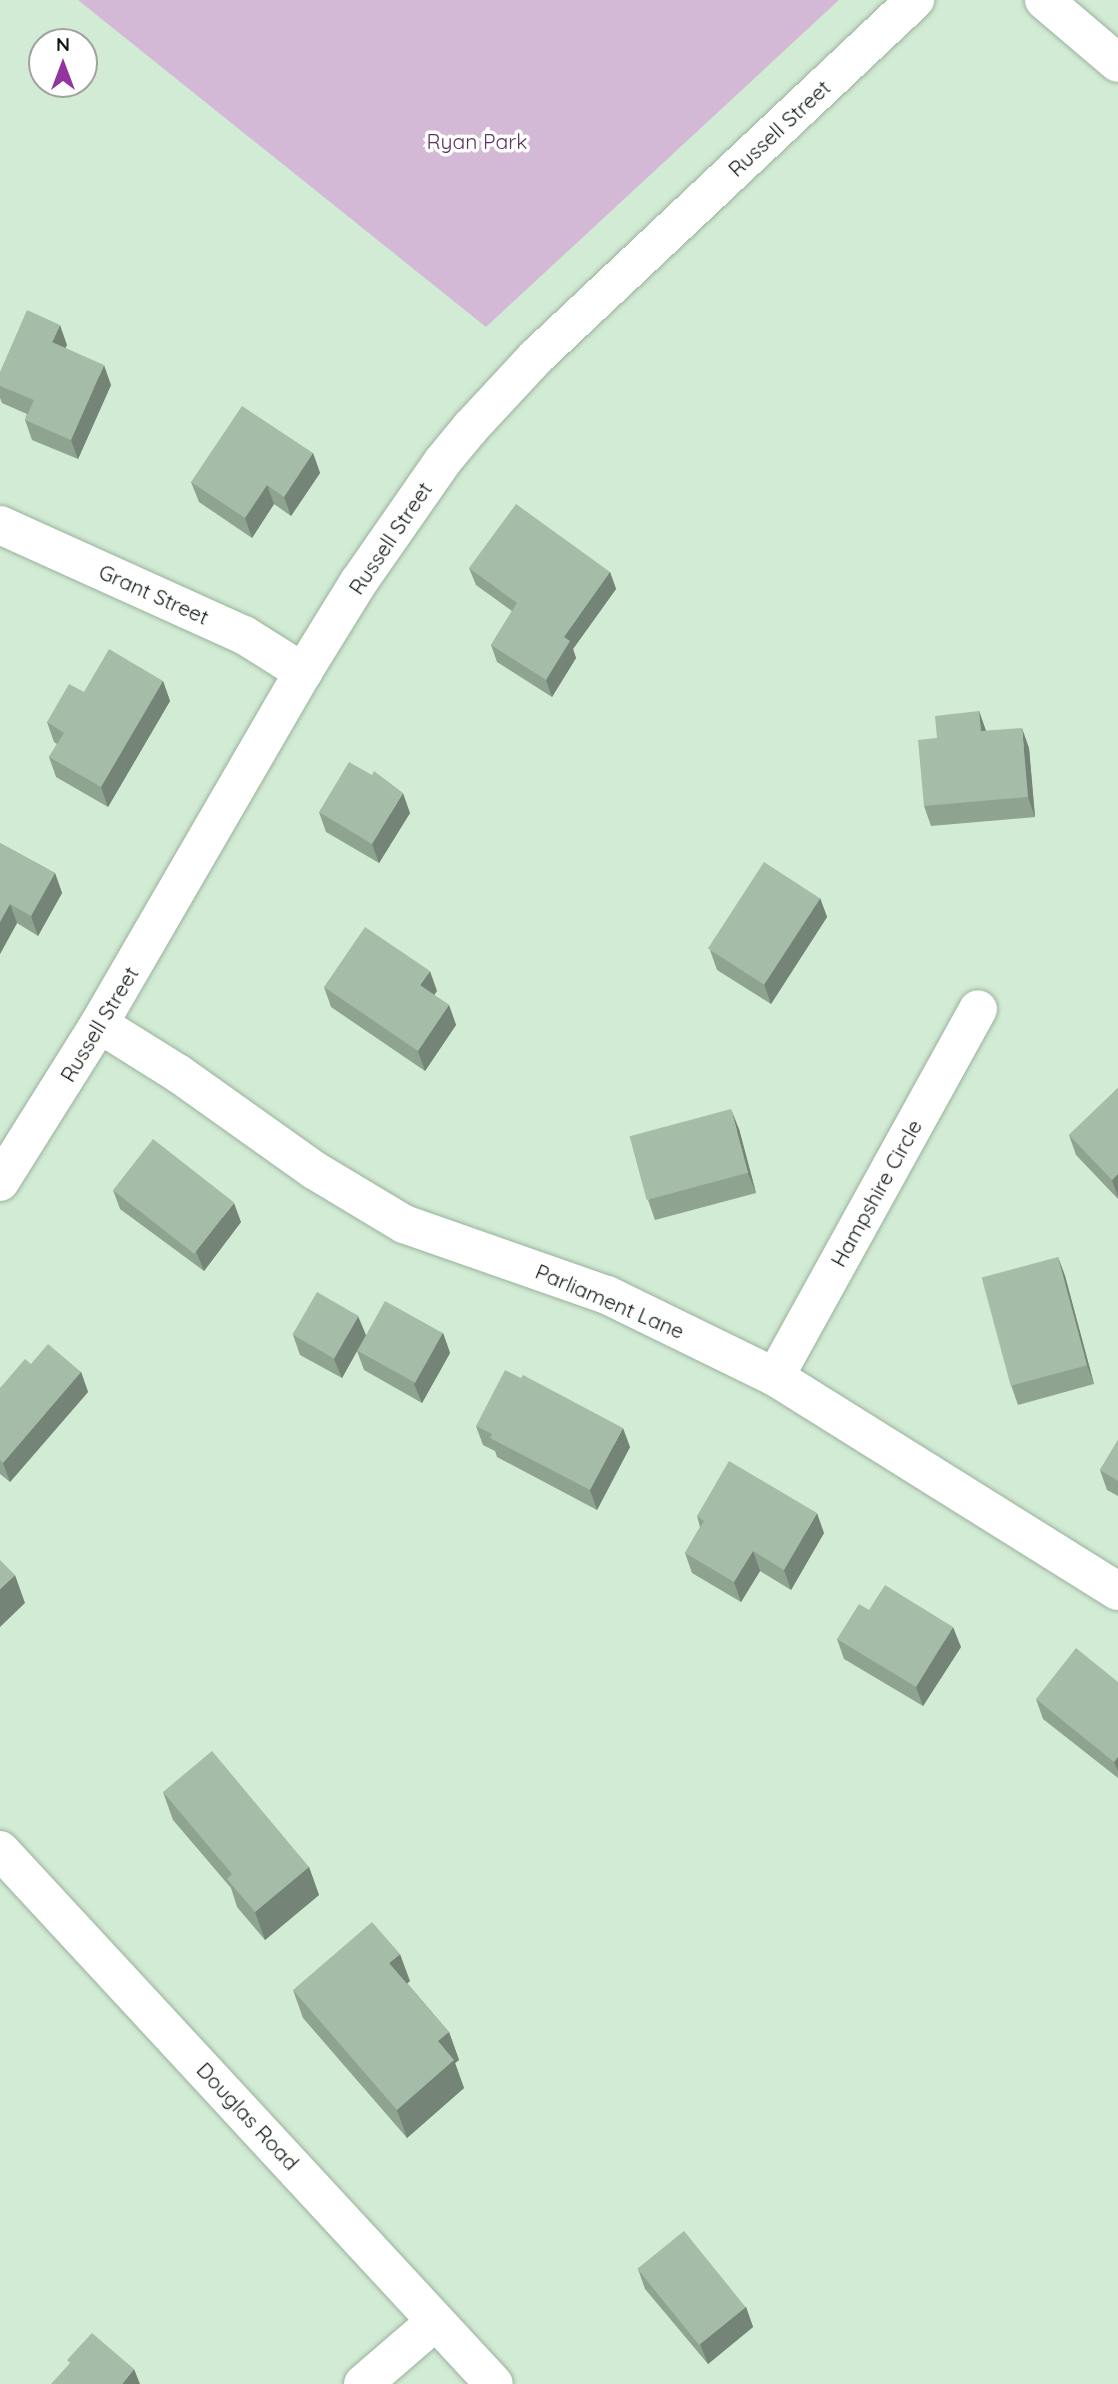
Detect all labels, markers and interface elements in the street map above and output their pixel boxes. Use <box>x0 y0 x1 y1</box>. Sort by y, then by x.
north arrow <box>28 28 98 98</box>
text: N <box>56 32 70 56</box>
street label: Russell Street <box>723 74 835 182</box>
park label: Ryan Park <box>426 128 528 154</box>
street label: Russell Street <box>343 477 437 599</box>
street label: Grant Street <box>95 559 213 629</box>
street label: Russell Street <box>55 962 143 1086</box>
street label: Hampshire Circle <box>825 1115 927 1271</box>
street label: Parliament Lane <box>532 1258 688 1344</box>
street label: Douglas Road <box>192 2057 304 2175</box>

